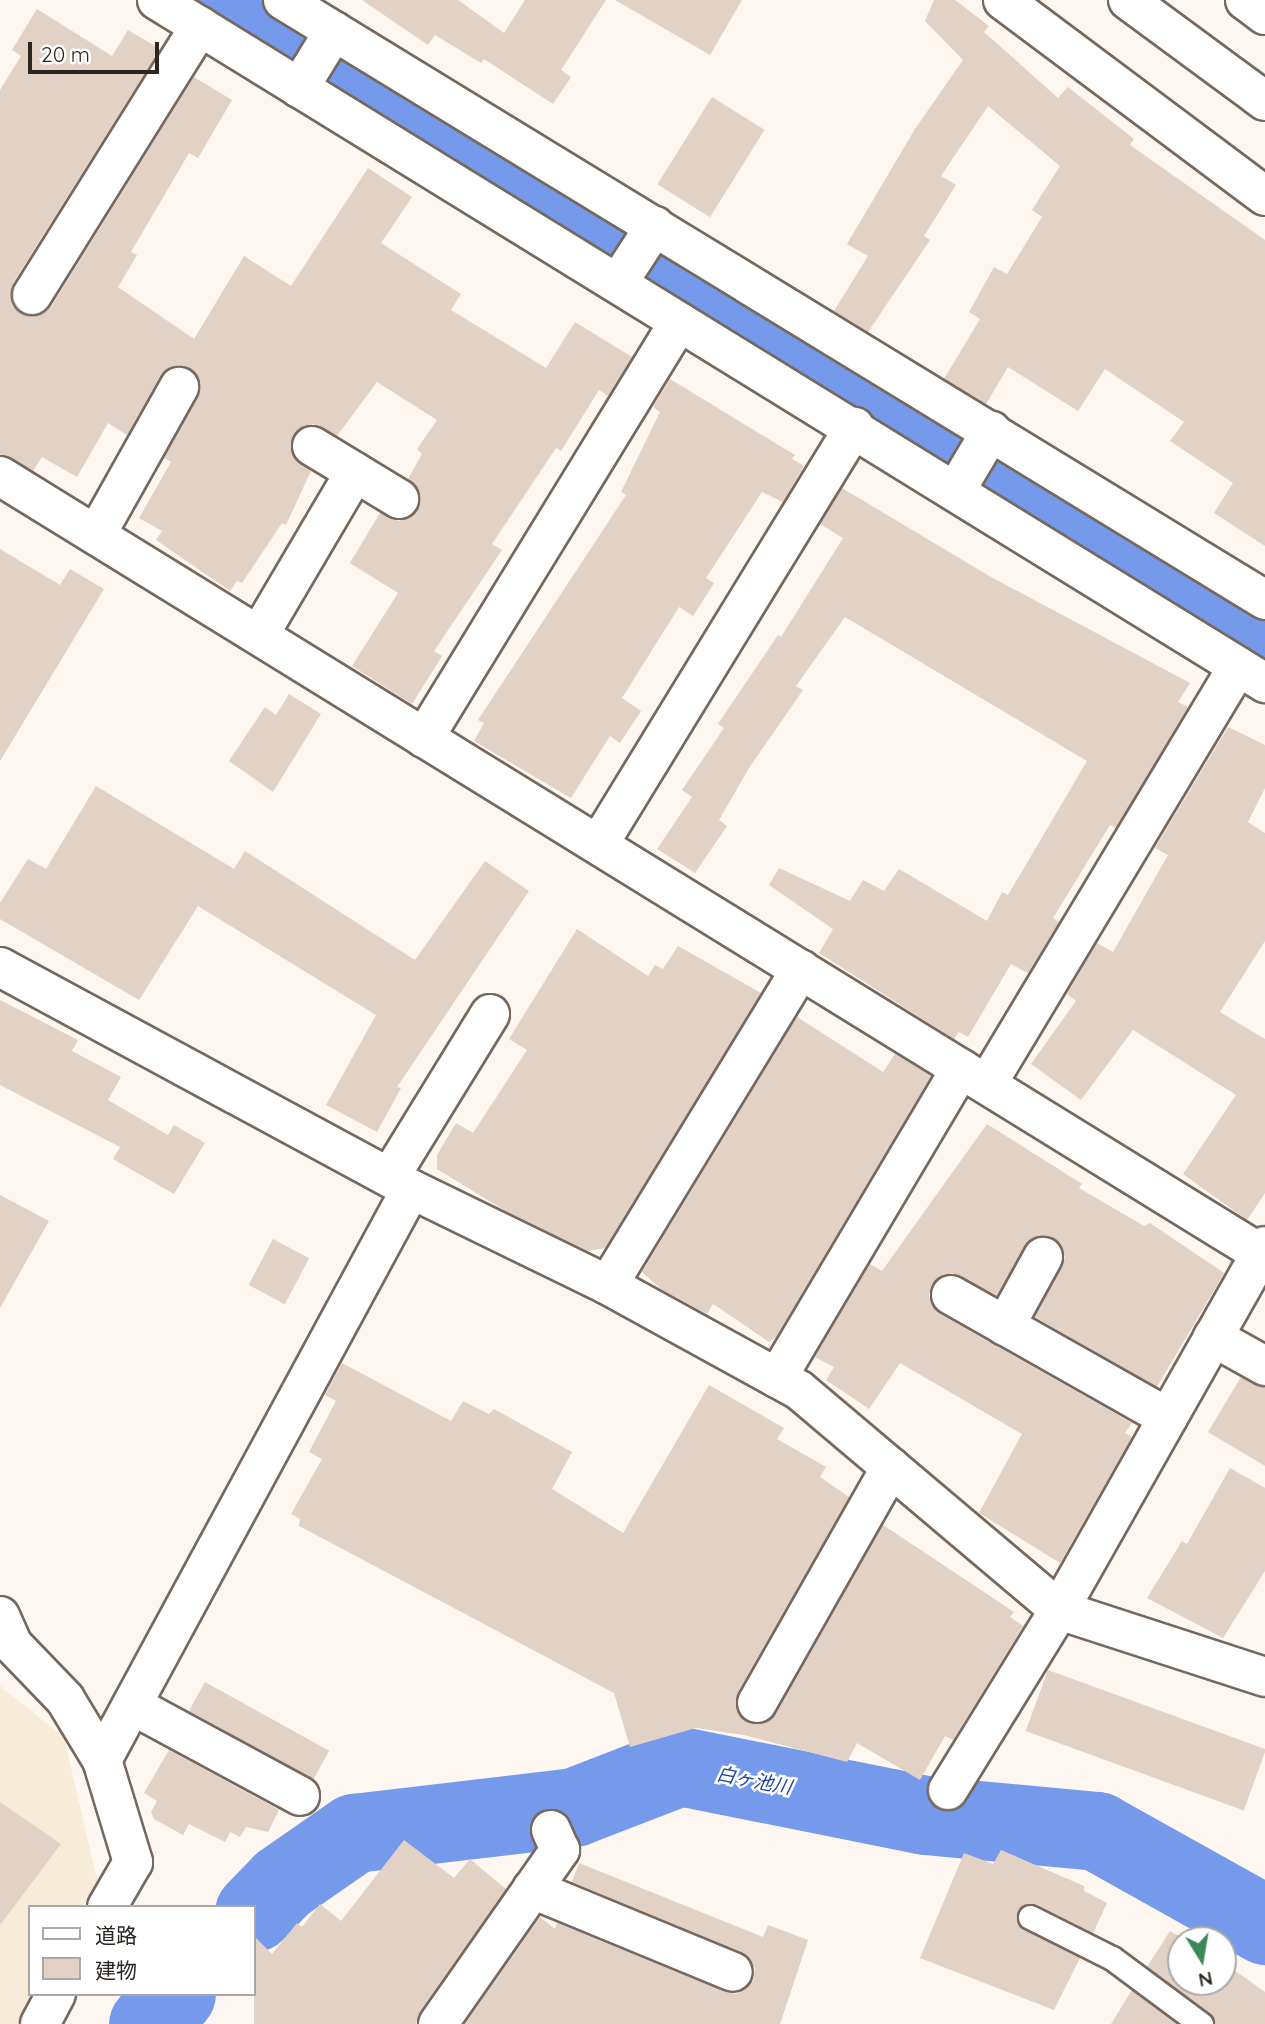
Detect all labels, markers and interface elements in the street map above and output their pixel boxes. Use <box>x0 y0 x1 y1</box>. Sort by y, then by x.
scale bar <box>32 28 163 72</box>
text: 20 m <box>41 41 90 67</box>
water label: 白ヶ池川 <box>715 1763 793 1799</box>
legend <box>28 1905 256 1996</box>
text: 道路 <box>95 1922 137 1948</box>
north arrow <box>1167 1926 1237 1996</box>
text: 建物 <box>95 1957 137 1983</box>
text: N <box>1196 1967 1215 1993</box>

